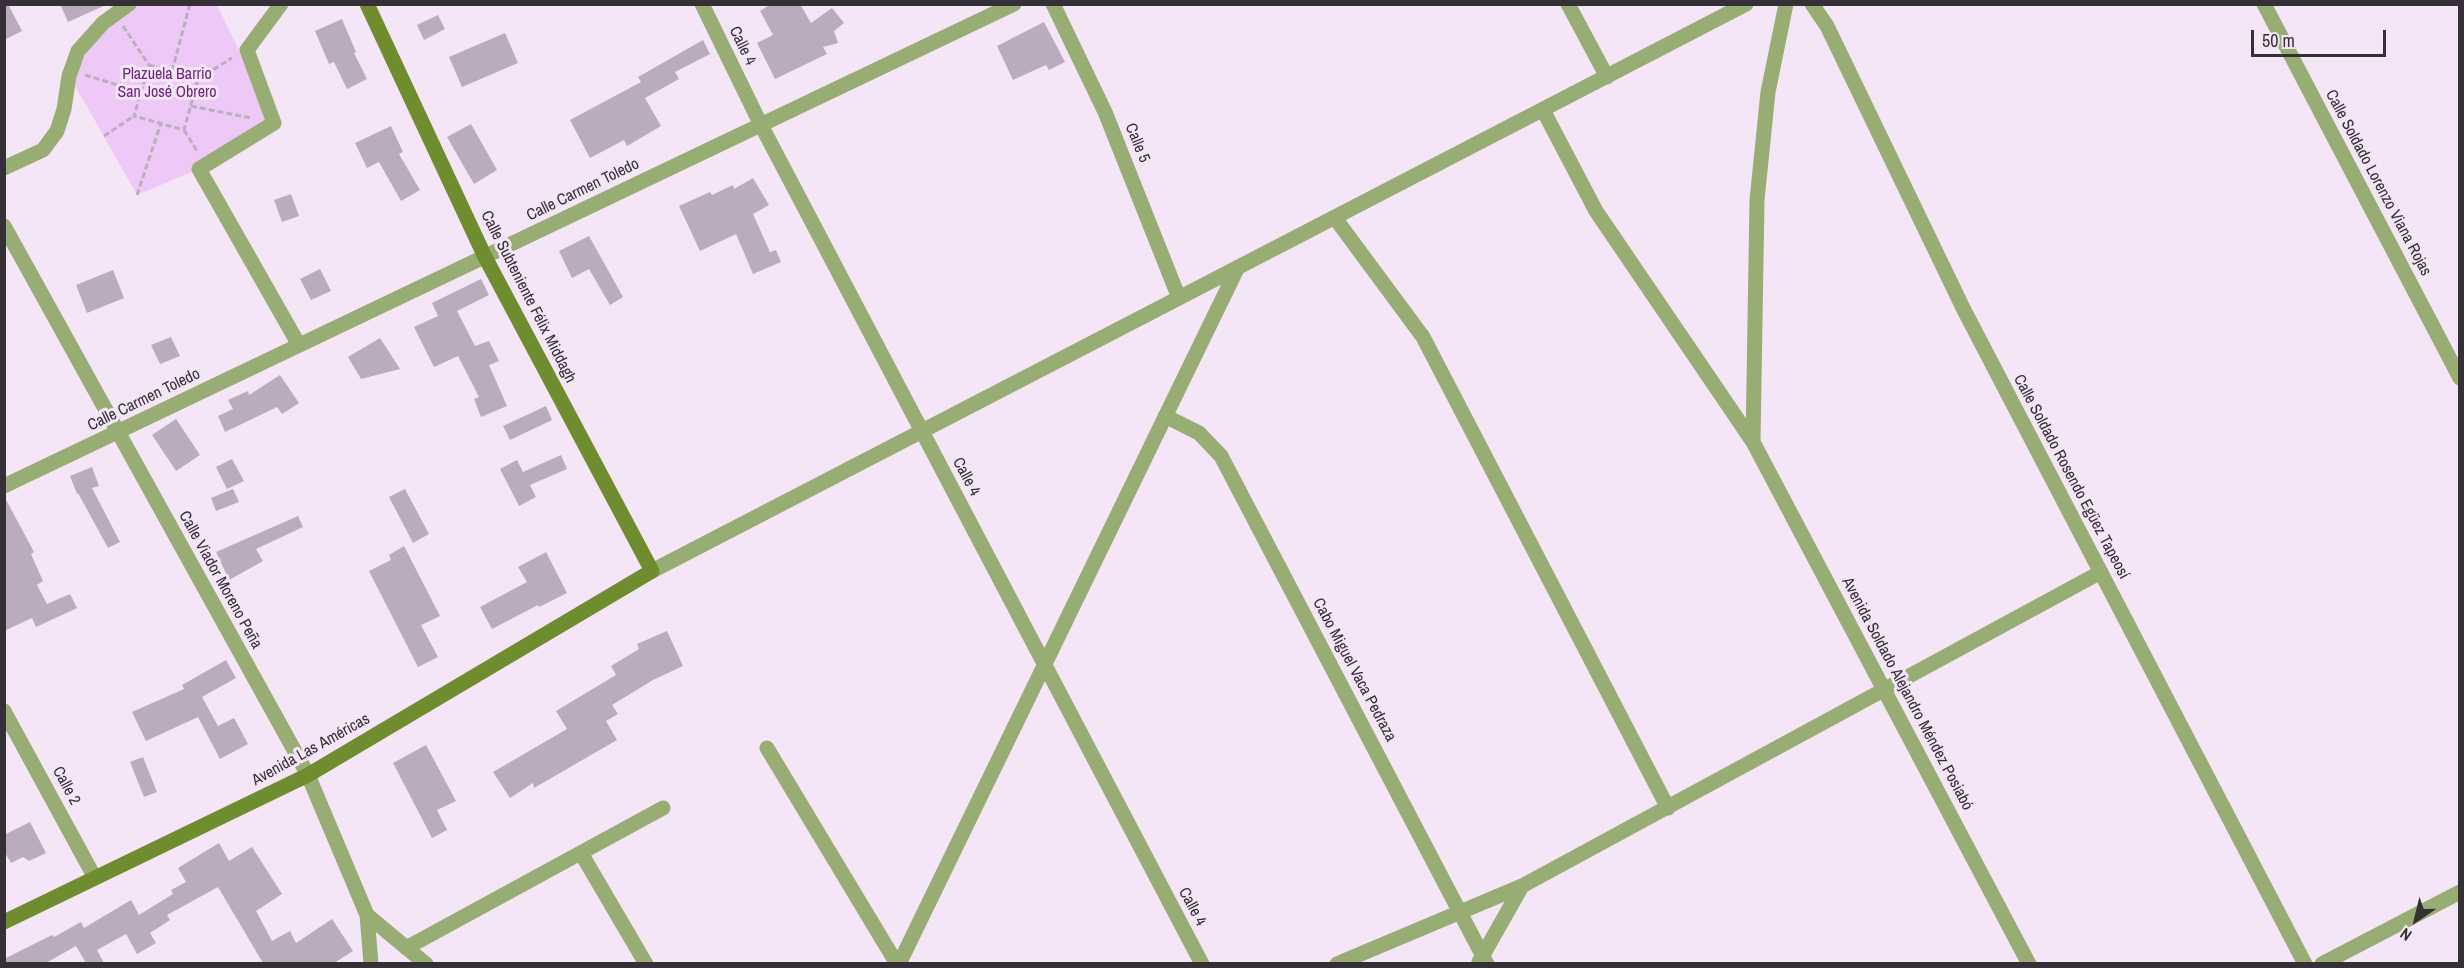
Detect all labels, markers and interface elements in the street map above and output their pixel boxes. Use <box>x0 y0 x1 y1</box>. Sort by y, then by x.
scale bar <box>2254 18 2389 56</box>
street label: Calle 4 <box>724 23 760 69</box>
text: 50 m <box>2262 28 2295 53</box>
park label: Plazuela Barrio San José Obrero <box>117 65 217 103</box>
street label: Calle Soldado Lorenzo Viana Rojas <box>2321 87 2435 279</box>
street label: Calle 5 <box>1120 120 1154 166</box>
street label: Calle Carmen Toledo <box>524 155 642 225</box>
street label: Calle Subteniente Félix Middagh <box>476 208 580 386</box>
street label: Calle Carmen Toledo <box>85 365 203 435</box>
street label: Calle Soldado Rosendo Egüez Tapeosí <box>2009 372 2133 582</box>
street label: Calle 4 <box>948 454 984 500</box>
street label: Calle Viador Moreno Peña <box>174 508 266 652</box>
street label: Avenida Soldado Alejandro Méndez Posiabó <box>1837 574 1977 814</box>
street label: Cabo Miguel Vaca Pedraza <box>1308 595 1400 745</box>
street label: Avenida Las Américas <box>249 710 373 790</box>
street label: Calle 2 <box>48 763 84 809</box>
street label: Calle 4 <box>1174 884 1210 930</box>
north arrow <box>2386 890 2446 950</box>
text: N <box>2395 923 2416 946</box>

